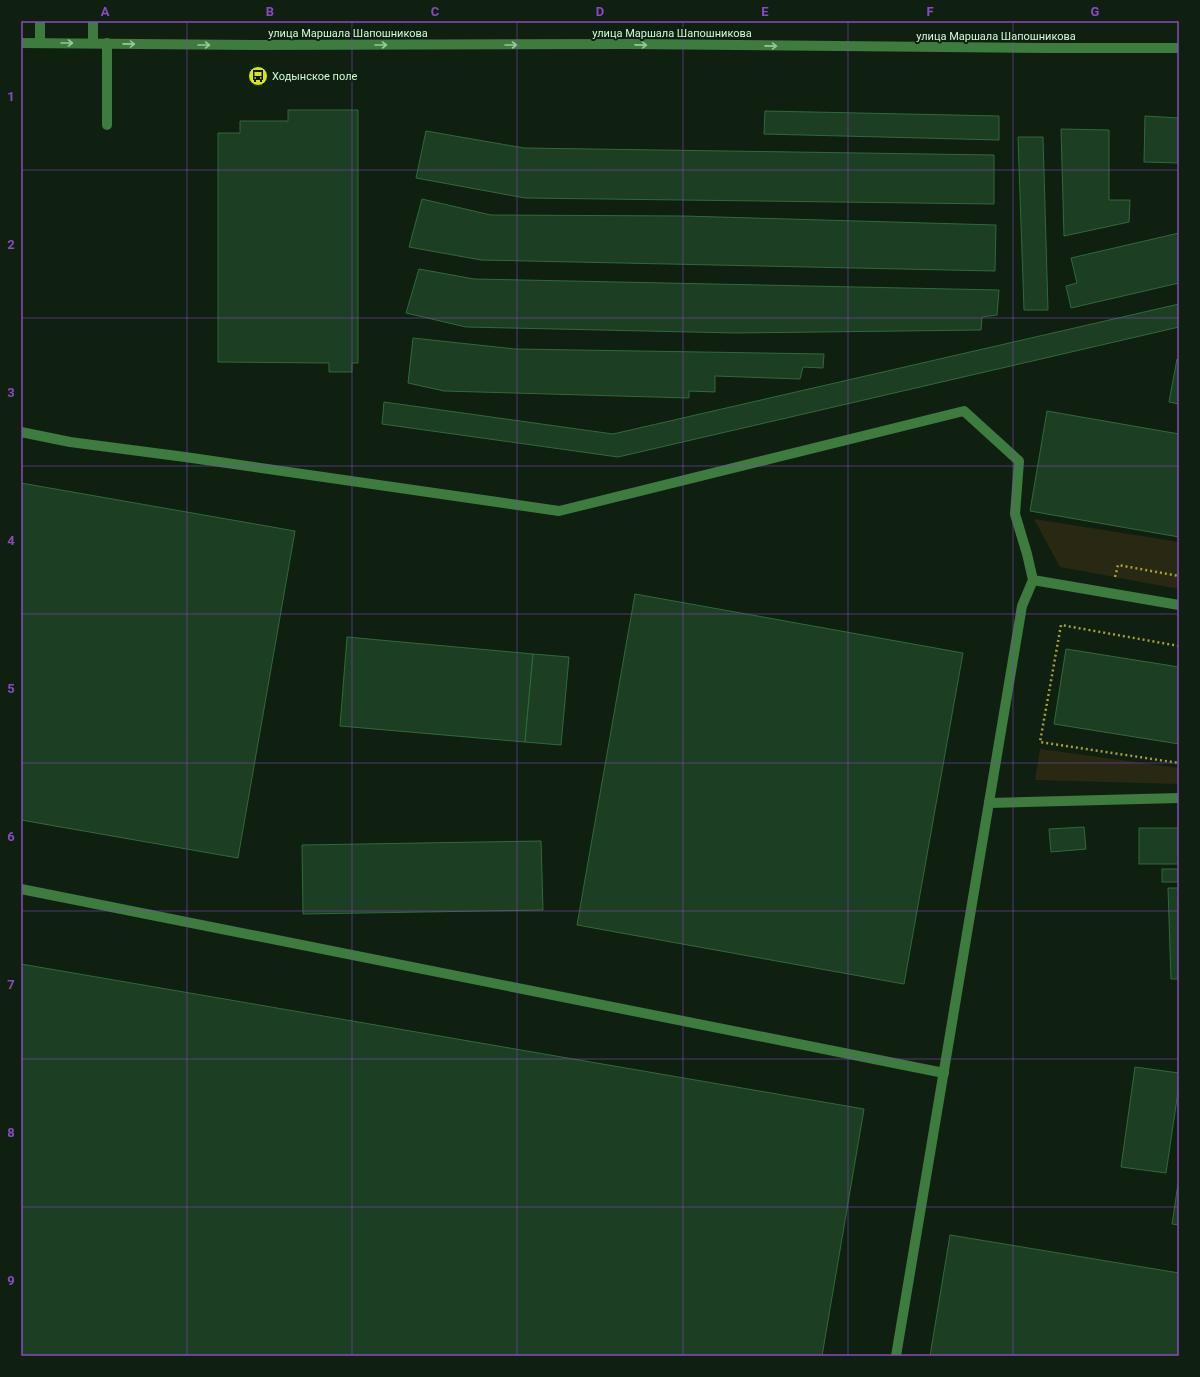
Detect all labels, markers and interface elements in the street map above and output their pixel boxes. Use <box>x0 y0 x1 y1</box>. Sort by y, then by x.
text: A <box>101 4 110 19</box>
text: B <box>266 4 274 19</box>
text: C <box>431 4 440 19</box>
text: D <box>596 4 604 19</box>
text: E <box>761 4 769 19</box>
text: F <box>926 4 934 19</box>
text: G <box>1091 4 1100 19</box>
street label: улица Маршала Шапошникова <box>268 27 428 40</box>
street label: улица Маршала Шапошникова <box>592 27 752 40</box>
street label: улица Маршала Шапошникова <box>916 30 1076 43</box>
one-way arrow <box>60 39 73 47</box>
one-way arrow <box>122 40 135 48</box>
one-way arrow <box>197 41 210 49</box>
one-way arrow <box>374 41 387 49</box>
one-way arrow <box>504 41 517 49</box>
one-way arrow <box>634 41 647 48</box>
one-way arrow <box>764 42 777 50</box>
bus stop icon: Ходынское поле <box>247 65 269 87</box>
place label: Ходынское поле <box>272 70 358 83</box>
text: 1 <box>7 89 15 104</box>
text: 2 <box>7 237 15 252</box>
text: 3 <box>7 385 15 400</box>
text: 4 <box>7 533 15 548</box>
text: 5 <box>7 681 15 696</box>
text: 6 <box>7 829 15 844</box>
text: 7 <box>7 977 15 992</box>
text: 8 <box>7 1125 15 1140</box>
text: 9 <box>7 1273 15 1288</box>

